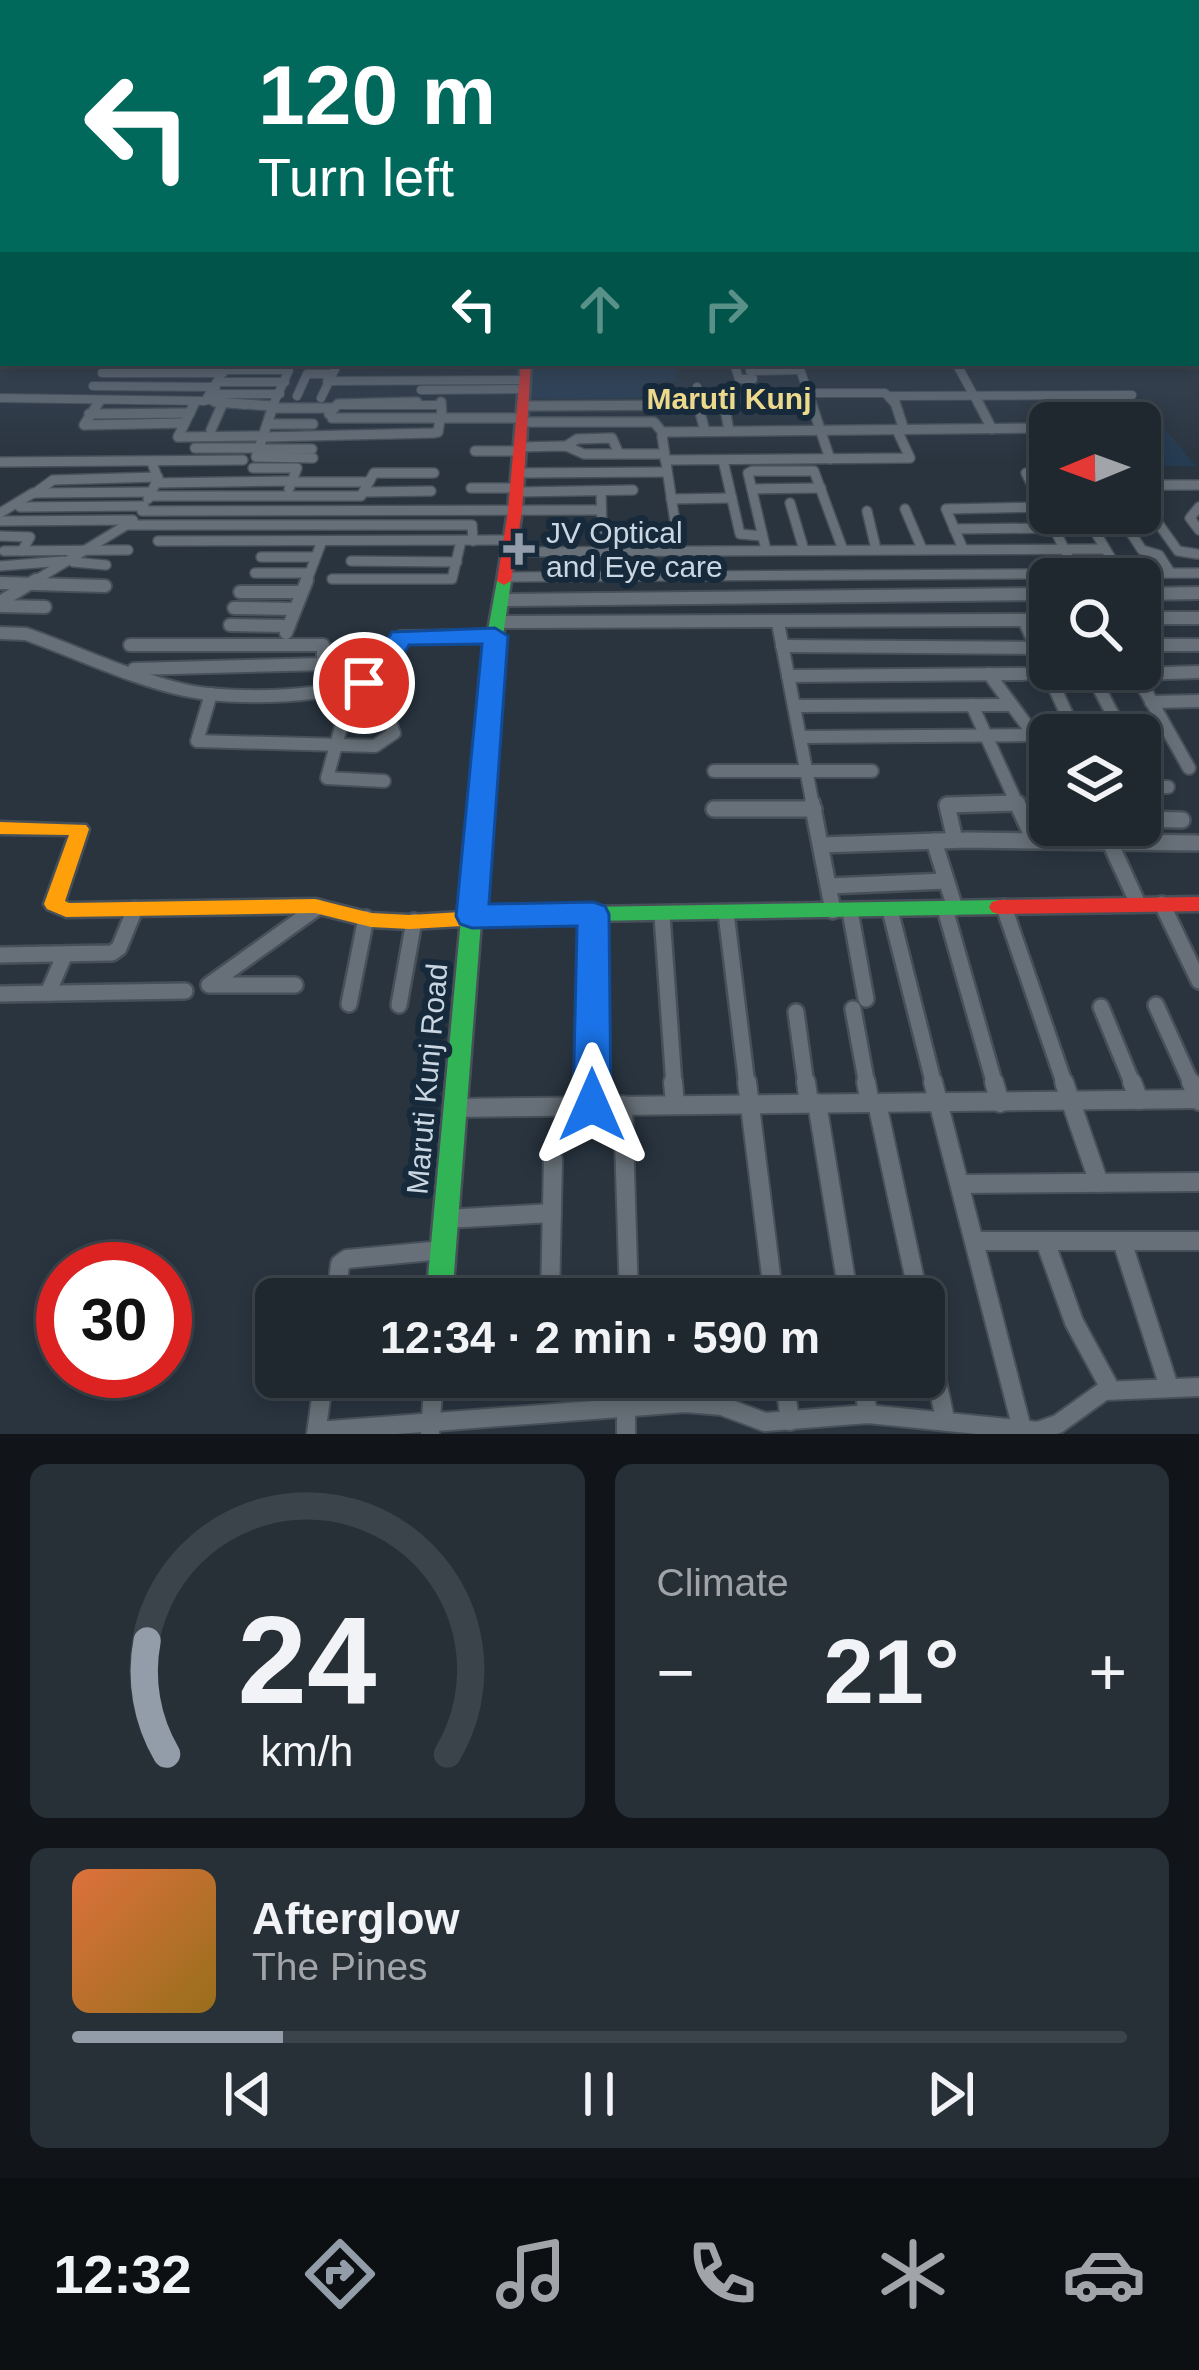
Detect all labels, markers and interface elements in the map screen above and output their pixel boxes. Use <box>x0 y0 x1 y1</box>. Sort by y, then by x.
icon: left <box>60 48 216 204</box>
text: 120 m <box>258 48 496 142</box>
text: Turn left <box>258 147 454 207</box>
icon: left <box>441 276 507 342</box>
icon: ahead <box>567 276 633 342</box>
icon: right <box>693 276 759 342</box>
district label: Maruti Kunj <box>647 382 812 415</box>
north arrow <box>1029 402 1161 534</box>
map controls <box>1029 402 1161 846</box>
place label: JV Optical and Eye care <box>546 516 723 583</box>
marker: JV Optical and Eye care <box>503 533 535 565</box>
button: search <box>1029 558 1161 690</box>
pin <box>313 632 415 734</box>
icon: arrive <box>331 650 397 716</box>
button: layers <box>1029 714 1161 846</box>
street label: Maruti Kunj Road <box>400 962 454 1196</box>
position arrow <box>529 1042 655 1168</box>
speed limit sign: 30 <box>36 1242 192 1398</box>
text: 12:34 · 2 min · 590 m <box>380 1312 820 1363</box>
text: Climate <box>657 1561 789 1604</box>
text: 24 <box>238 1590 377 1729</box>
text: 21° <box>824 1622 960 1722</box>
text: − <box>657 1635 695 1709</box>
text: + <box>1088 1635 1127 1709</box>
text: km/h <box>261 1727 354 1775</box>
text: Afterglow <box>252 1893 460 1944</box>
text: The Pines <box>252 1945 428 1988</box>
icon: previous <box>215 2061 281 2127</box>
icon: pause <box>566 2061 632 2127</box>
icon: next <box>918 2061 984 2127</box>
icon: directions <box>298 2232 382 2316</box>
icon: music <box>489 2232 573 2316</box>
icon: phone <box>680 2232 764 2316</box>
icon: climate <box>871 2232 955 2316</box>
icon: car <box>1062 2232 1146 2316</box>
text: 12:32 <box>53 2244 192 2304</box>

